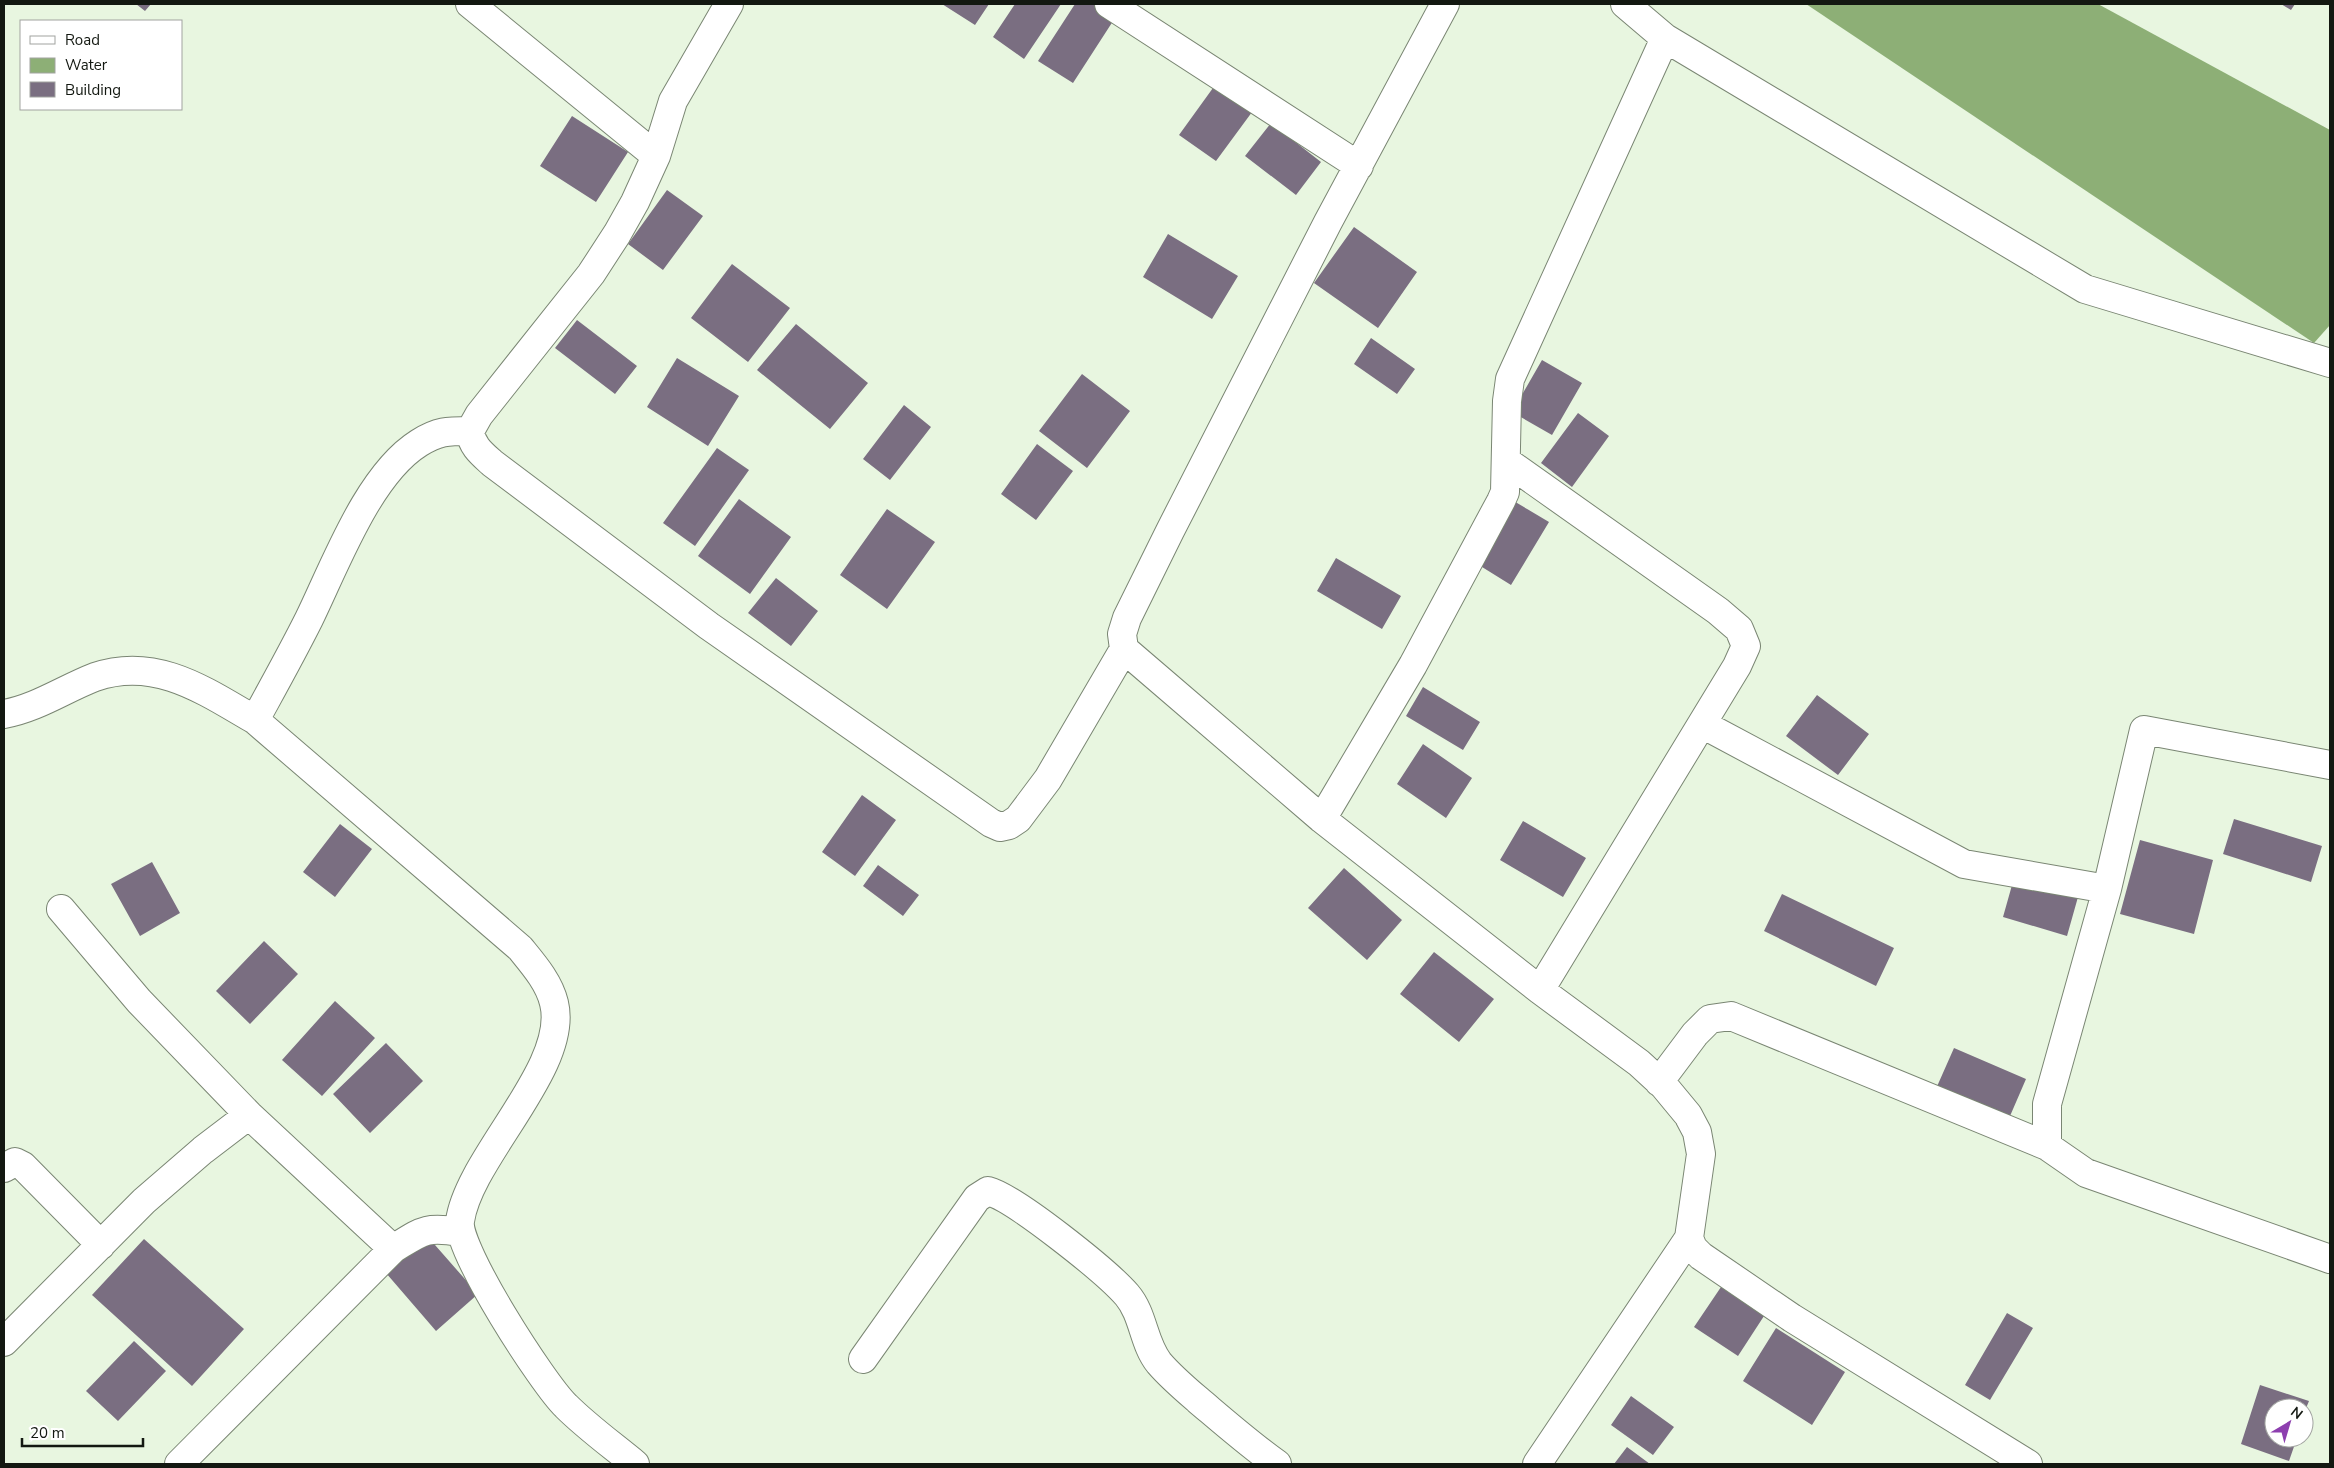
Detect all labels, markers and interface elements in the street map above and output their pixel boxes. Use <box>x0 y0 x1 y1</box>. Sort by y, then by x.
legend <box>20 20 182 110</box>
text: Road <box>65 30 100 50</box>
text: Water <box>65 55 108 75</box>
text: Building <box>65 80 121 100</box>
north arrow <box>2264 1398 2314 1448</box>
text: N <box>2287 1402 2307 1424</box>
scale bar <box>22 1416 144 1448</box>
text: 20 m <box>30 1423 65 1443</box>

